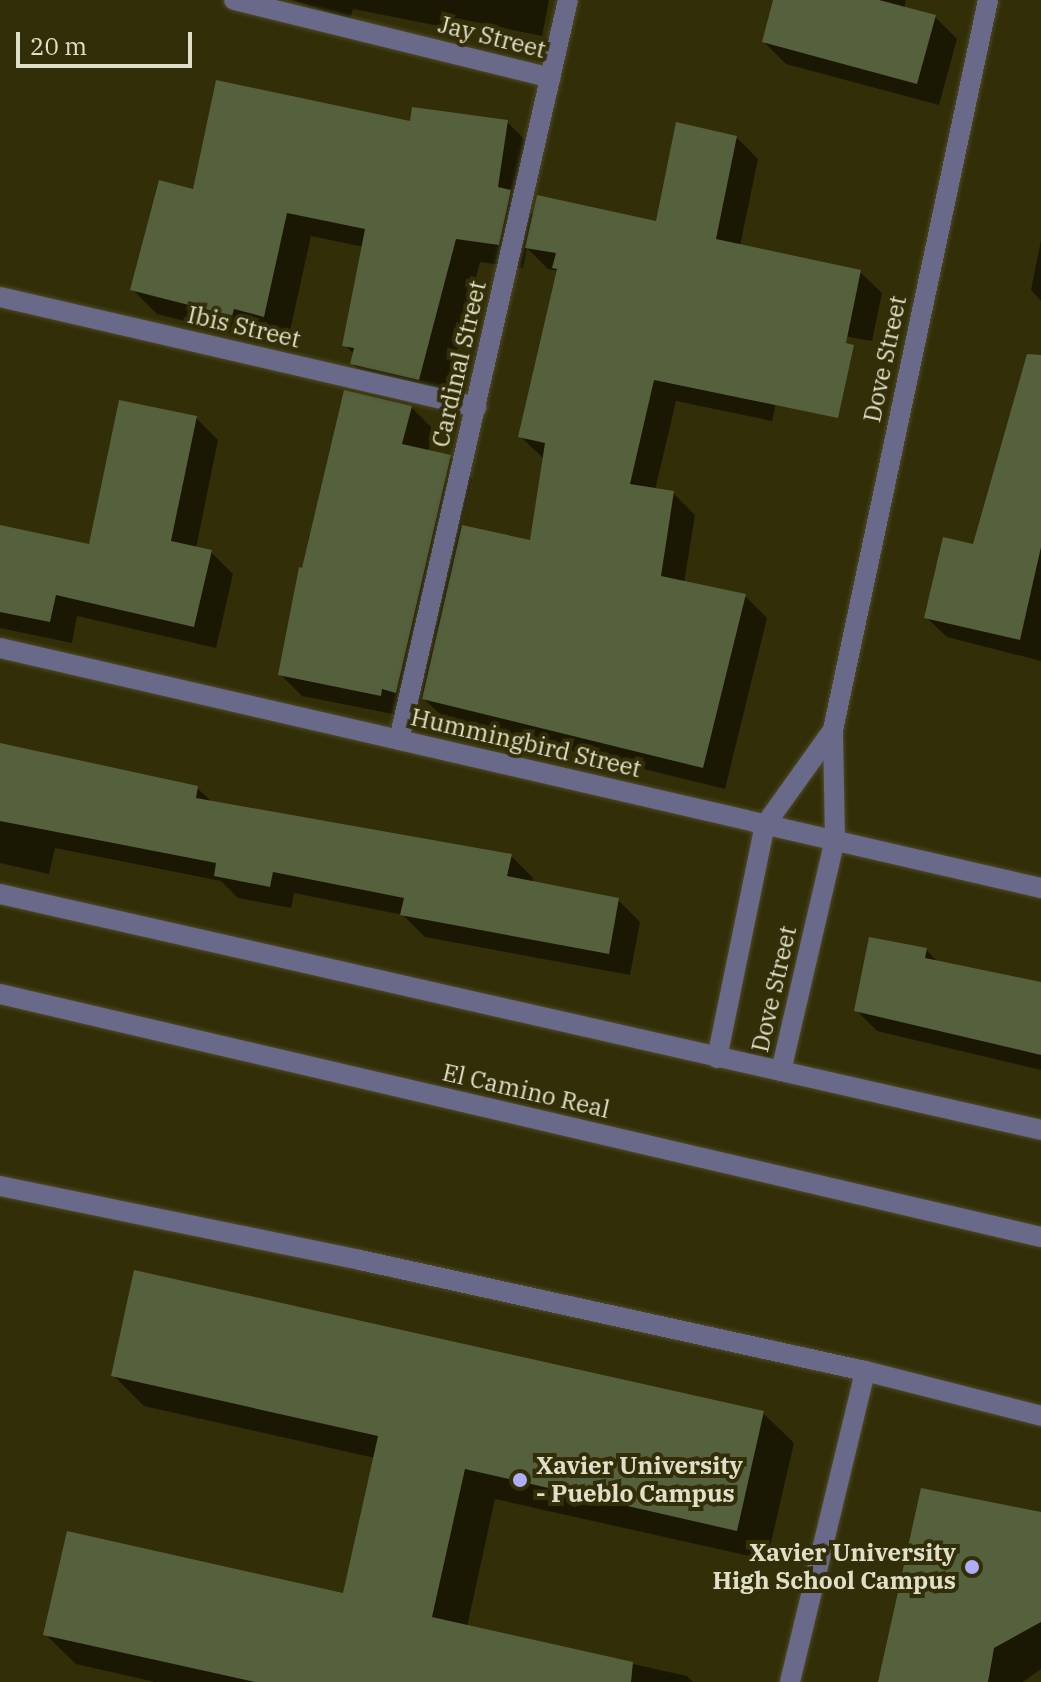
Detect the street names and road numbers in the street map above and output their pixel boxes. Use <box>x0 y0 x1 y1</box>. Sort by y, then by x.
street label: Jay Street <box>435 10 549 64</box>
street label: Cardinal Street <box>426 278 492 450</box>
street label: Dove Street <box>858 293 912 425</box>
street label: Ibis Street <box>185 300 303 354</box>
street label: Hummingbird Street <box>408 702 644 784</box>
street label: Dove Street <box>745 923 803 1055</box>
street label: El Camino Real <box>440 1058 612 1124</box>

